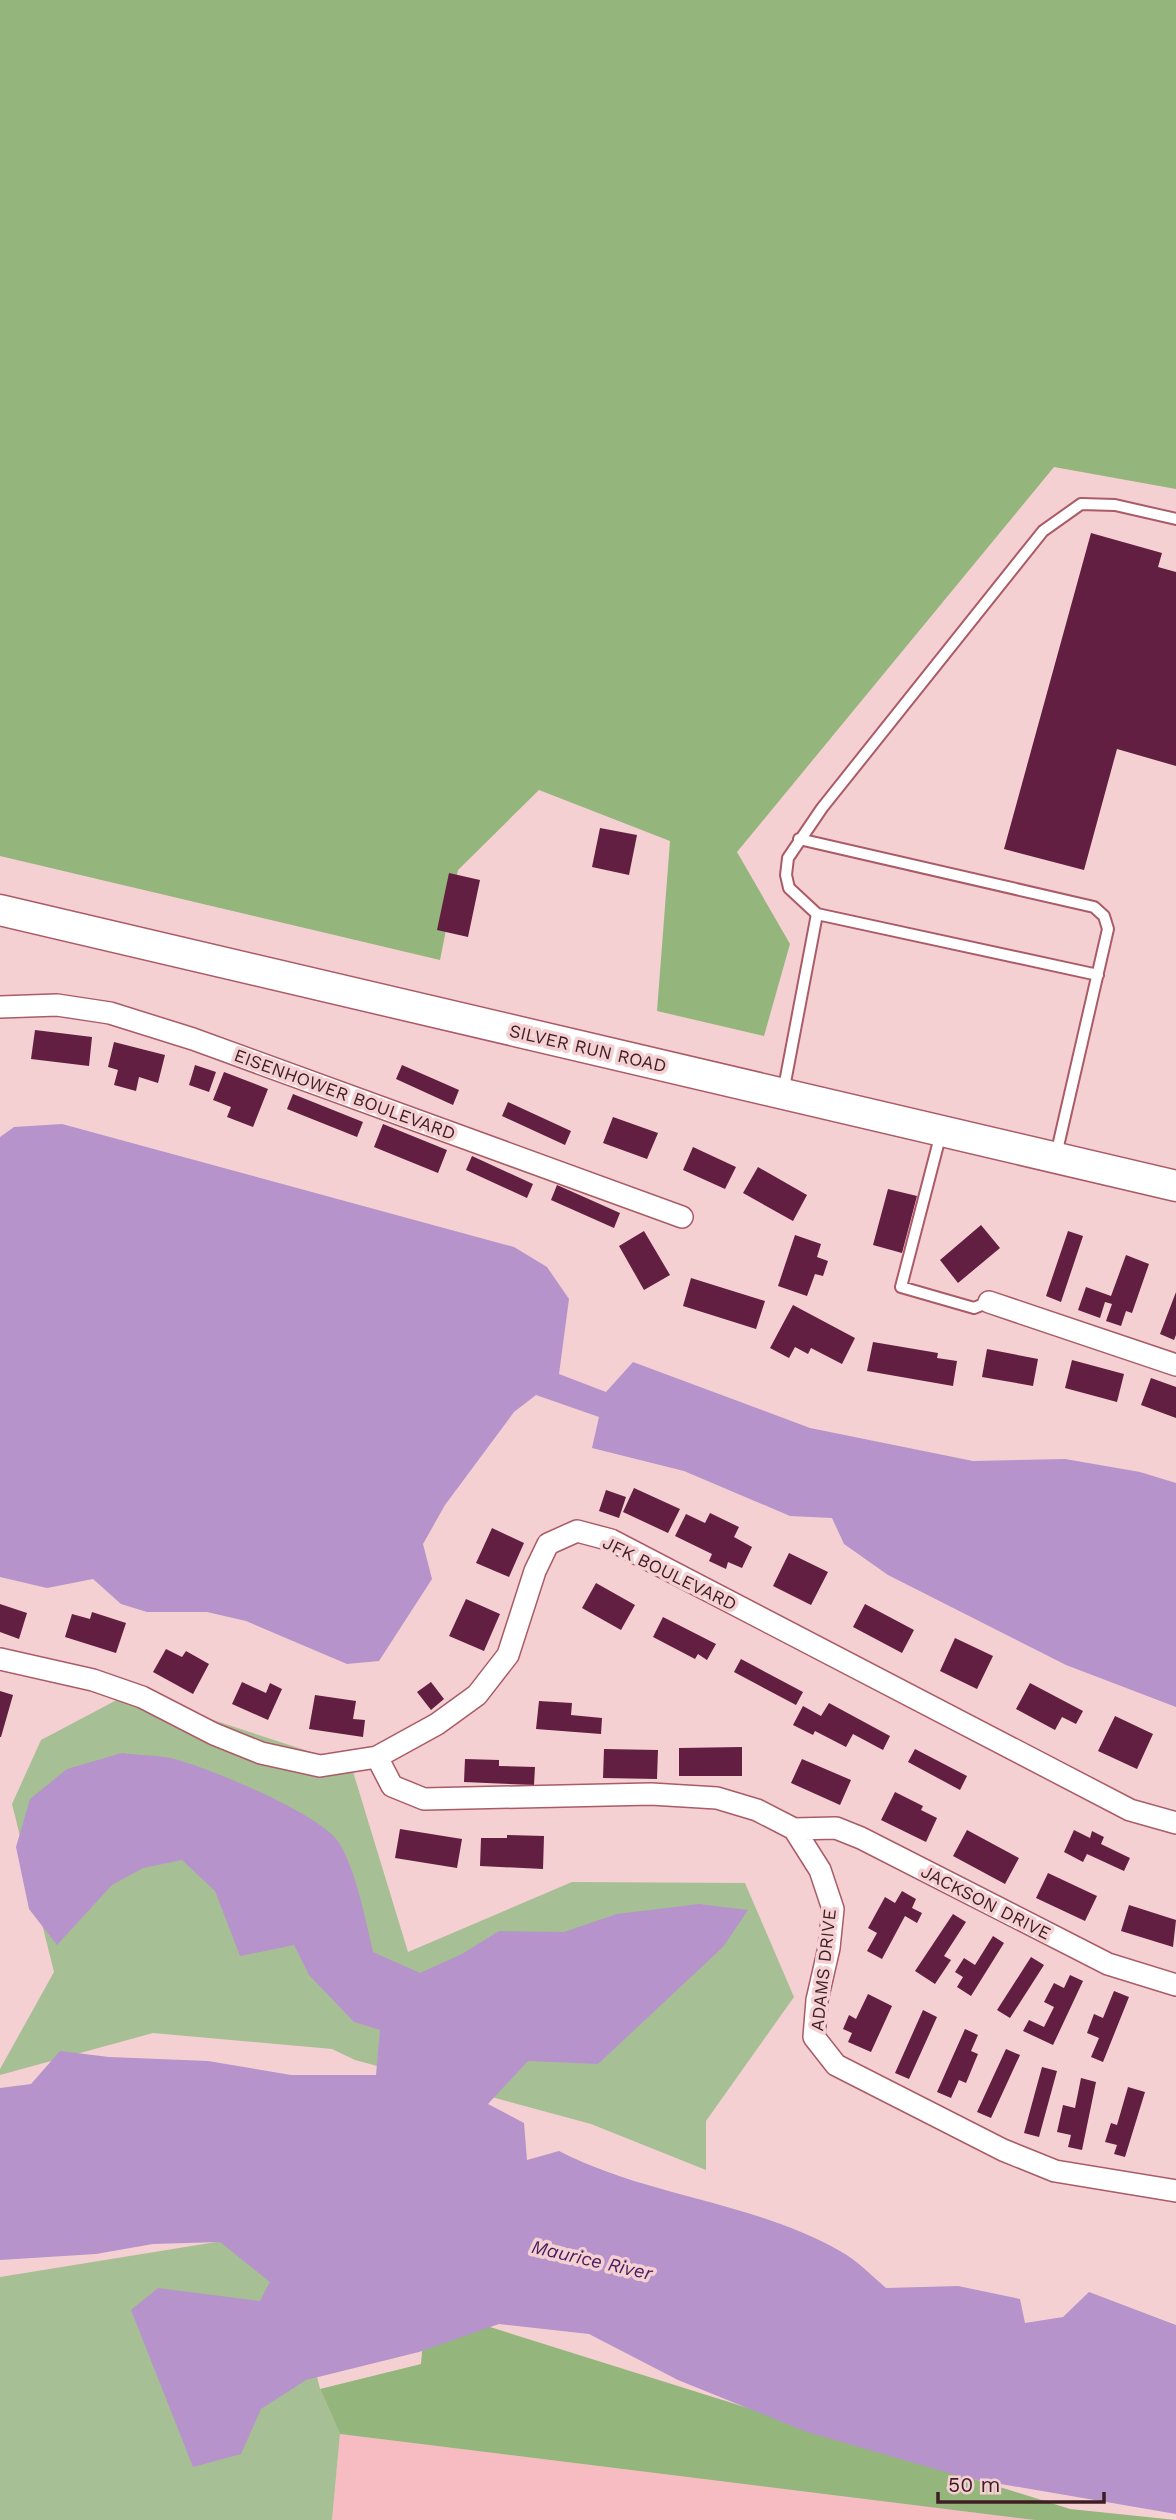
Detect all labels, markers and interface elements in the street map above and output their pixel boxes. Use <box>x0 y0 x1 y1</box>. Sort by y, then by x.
street label: SILVER RUN ROAD <box>507 1020 669 1076</box>
street label: EISENHOWER BOULEVARD <box>231 1044 459 1144</box>
street label: JFK BOULEVARD <box>600 1531 740 1615</box>
street label: JACKSON DRIVE <box>918 1860 1054 1944</box>
street label: ADAMS DRIVE <box>806 1908 840 2032</box>
water label: Maurice River <box>529 2235 655 2285</box>
scale bar <box>938 2460 1104 2504</box>
text: 50 m <box>948 2472 1000 2497</box>

